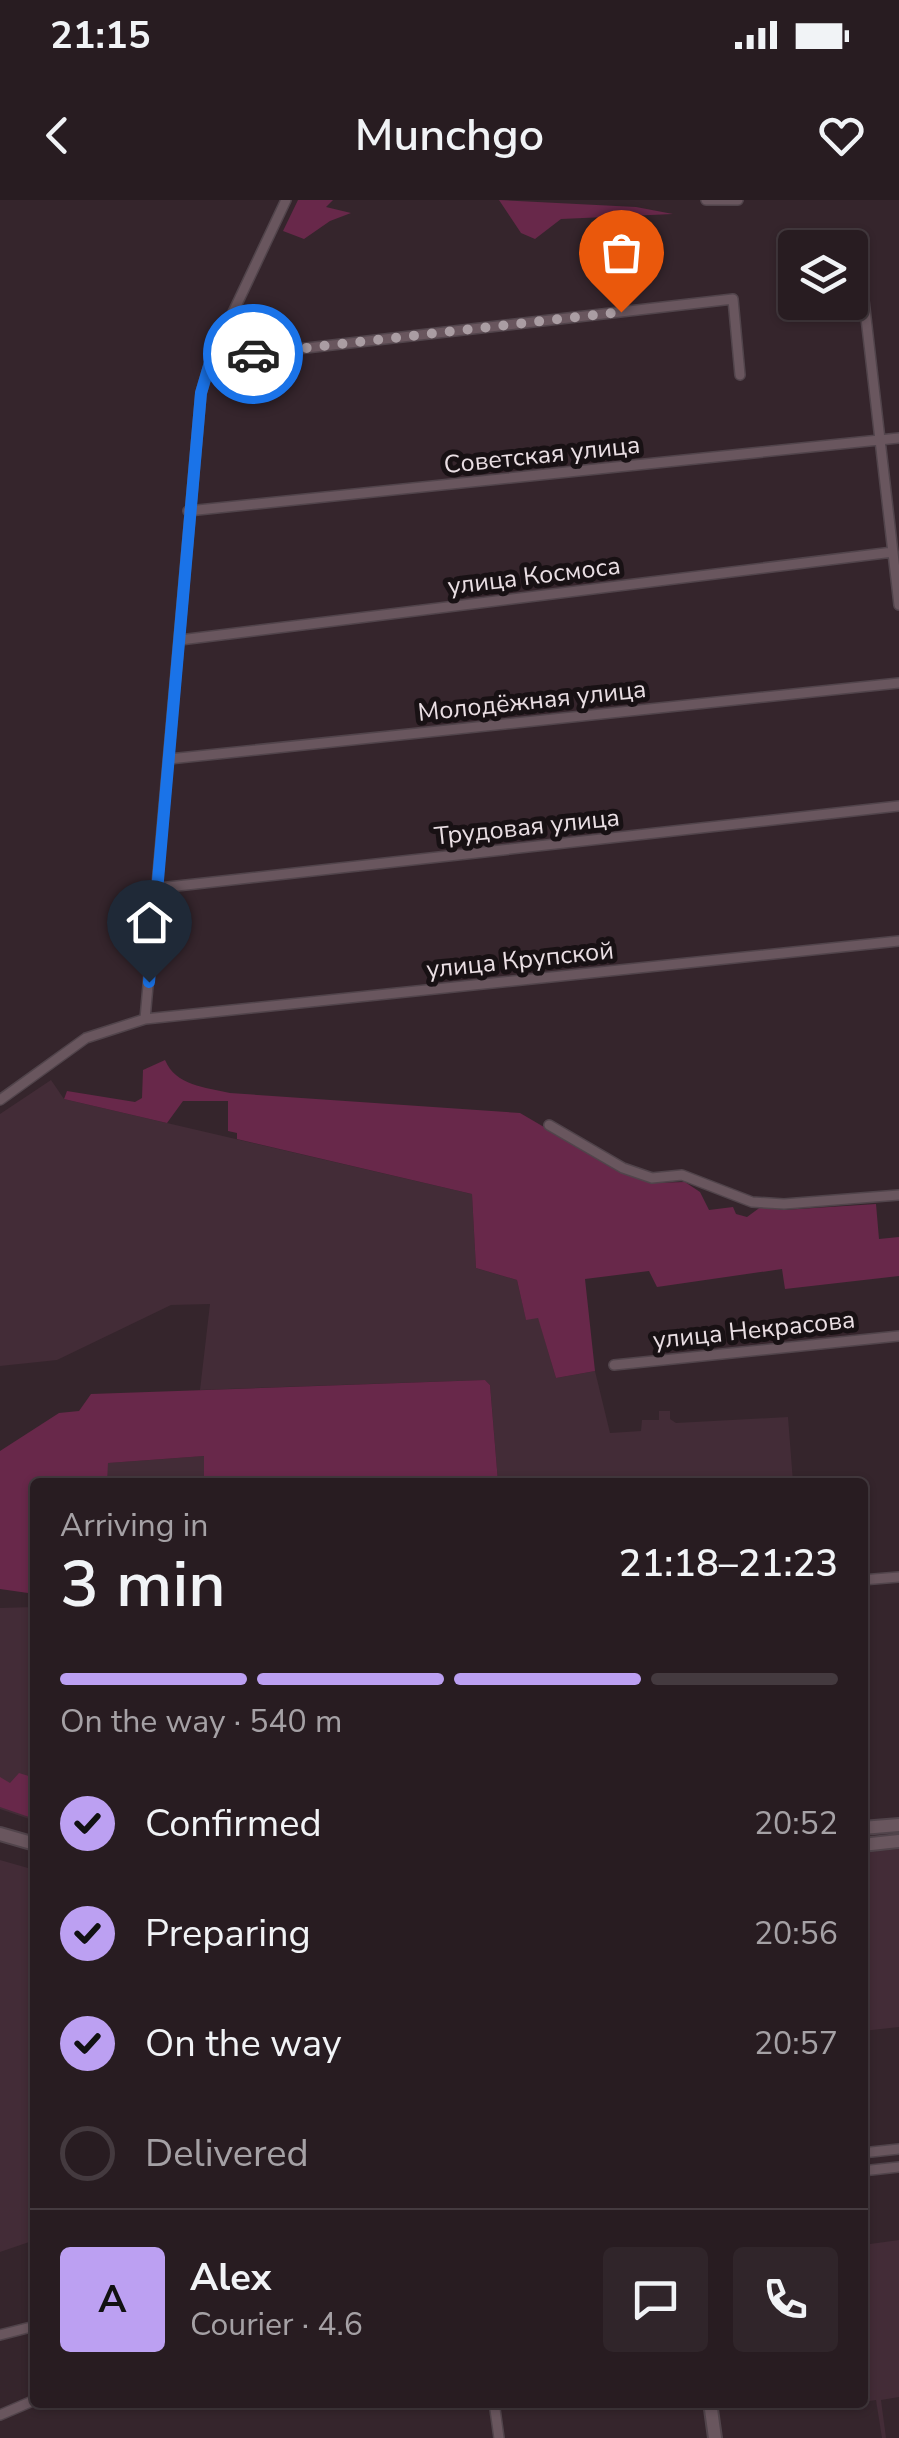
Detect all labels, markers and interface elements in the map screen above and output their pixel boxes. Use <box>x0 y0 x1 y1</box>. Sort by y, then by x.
text: 21:15 <box>50 10 151 61</box>
text: Munchgo <box>355 105 544 166</box>
icon: back <box>30 108 85 163</box>
icon: heart <box>814 108 869 163</box>
pin <box>579 210 664 313</box>
icon: bag <box>594 225 649 280</box>
map controls <box>778 230 868 320</box>
button: layers <box>778 230 868 320</box>
courier <box>203 304 303 404</box>
icon: car <box>226 327 281 382</box>
street label: Советская улица <box>442 428 642 482</box>
street label: улица Космоса <box>446 549 622 603</box>
street label: Молодёжная улица <box>416 672 648 730</box>
street label: Трудовая улица <box>433 800 621 854</box>
pin <box>107 880 192 983</box>
icon: home <box>122 895 177 950</box>
street label: улица Крупской <box>425 933 615 987</box>
street label: улица Некрасова <box>651 1302 857 1358</box>
text: Arriving in <box>60 1504 208 1547</box>
text: 21:18–21:23 <box>619 1538 838 1589</box>
text: 3 min <box>60 1540 226 1629</box>
text: On the way · 540 m <box>60 1700 342 1743</box>
icon: check <box>60 1796 115 1851</box>
text: Confirmed <box>145 1798 322 1849</box>
text: 20:52 <box>754 1802 838 1845</box>
icon: check <box>60 1906 115 1961</box>
text: Preparing <box>145 1908 311 1959</box>
text: 20:56 <box>754 1912 838 1955</box>
icon: check <box>60 2016 115 2071</box>
text: On the way <box>145 2018 341 2069</box>
text: 20:57 <box>754 2022 838 2065</box>
text: Delivered <box>145 2128 309 2179</box>
button: chat <box>603 2247 708 2352</box>
button: phone <box>733 2247 838 2352</box>
text: Alex <box>190 2252 271 2303</box>
text: A <box>98 2274 127 2325</box>
text: Courier · 4.6 <box>190 2303 363 2346</box>

